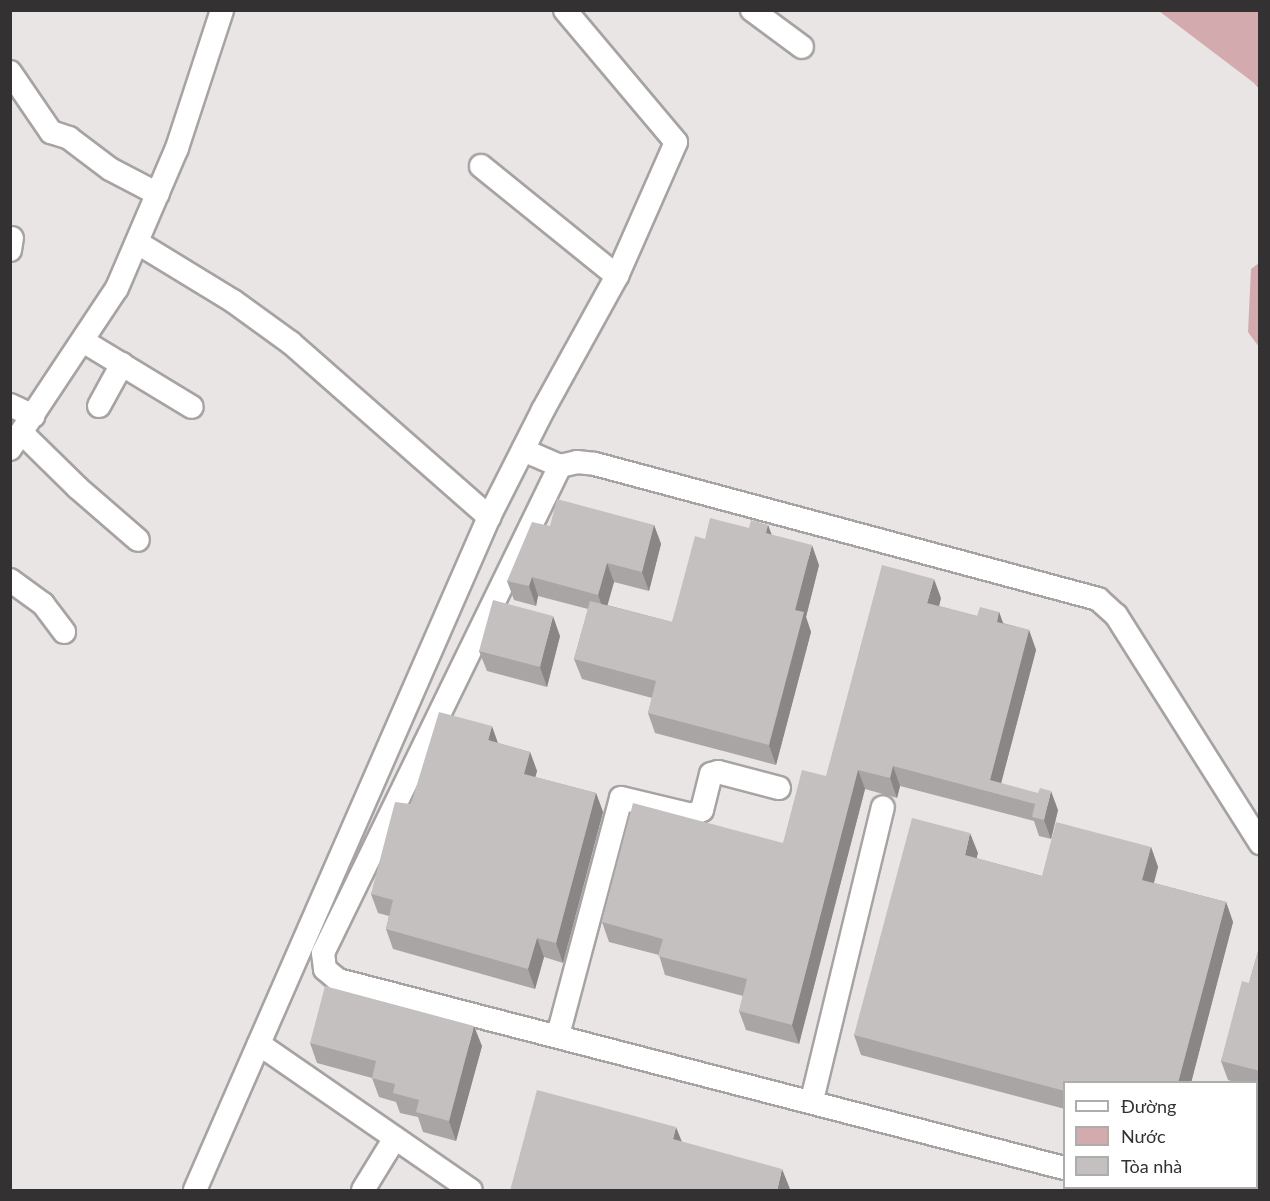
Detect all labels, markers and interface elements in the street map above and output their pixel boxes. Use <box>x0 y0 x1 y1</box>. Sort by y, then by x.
legend <box>1063 1081 1258 1189</box>
text: Đường <box>1121 1095 1176 1117</box>
text: Nước <box>1121 1125 1166 1147</box>
text: Tòa nhà <box>1121 1155 1182 1177</box>

